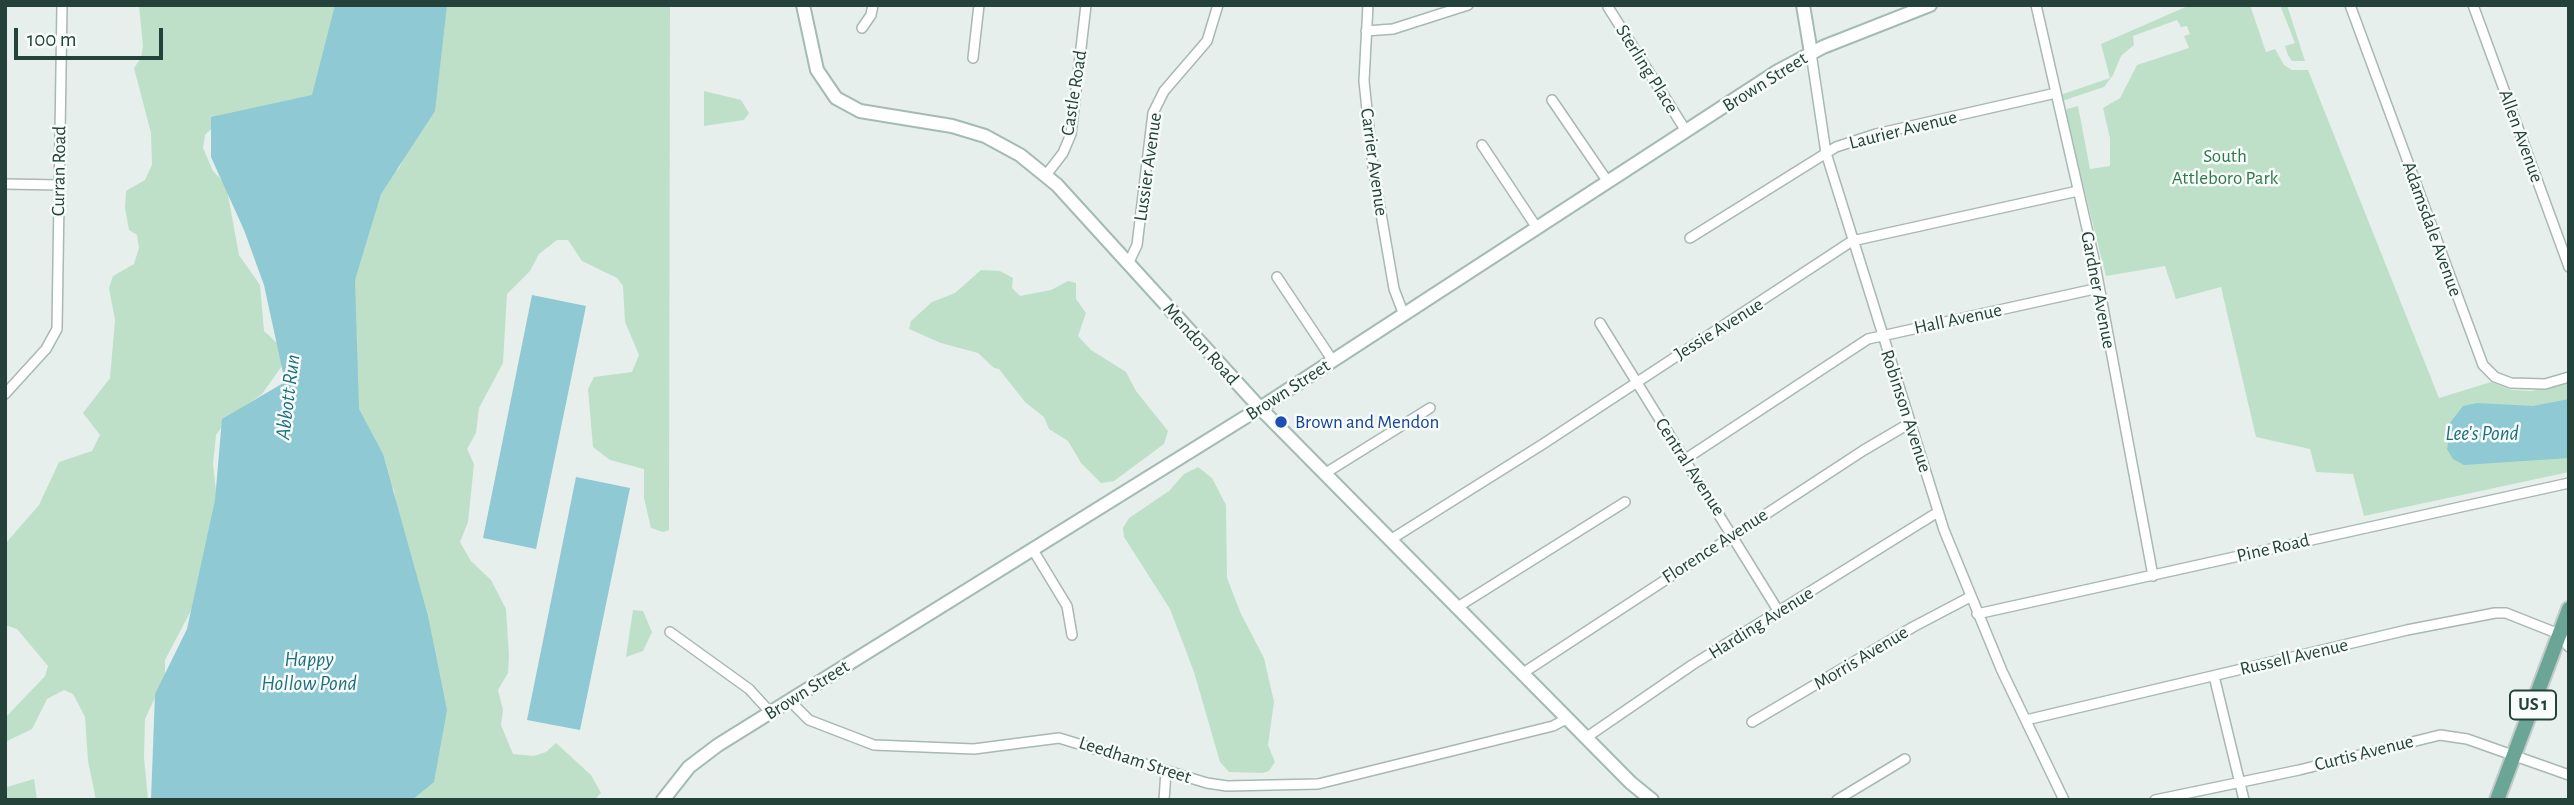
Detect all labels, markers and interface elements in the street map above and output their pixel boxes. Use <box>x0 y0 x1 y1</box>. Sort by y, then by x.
scale bar <box>18 14 166 58</box>
street label: Sterling Place <box>1611 20 1683 118</box>
text: 100 m <box>27 29 77 50</box>
street label: Brown Street <box>1718 47 1812 117</box>
street label: Castle Road <box>1056 49 1092 137</box>
street label: Allen Avenue <box>2494 86 2548 186</box>
street label: Laurier Avenue <box>1847 106 1959 154</box>
street label: Carrier Avenue <box>1355 107 1393 217</box>
street label: Lussier Avenue <box>1129 111 1167 223</box>
street label: Curran Road <box>47 126 71 216</box>
park label: South Attleboro Park <box>2172 145 2278 189</box>
street label: Adamsdale Avenue <box>2397 158 2467 300</box>
street label: Gardner Avenue <box>2075 229 2121 351</box>
street label: Jessie Avenue <box>1670 293 1768 365</box>
street label: Mendon Road <box>1158 298 1244 390</box>
street label: Hall Avenue <box>1912 299 2004 339</box>
street label: Robinson Avenue <box>1875 347 1937 475</box>
water label: Abbott Run <box>270 353 306 441</box>
street label: Brown Street <box>1242 354 1334 426</box>
place label: Brown and Mendon <box>1295 411 1439 433</box>
marker: Brown and Mendon <box>1273 414 1289 430</box>
street label: Central Avenue <box>1650 414 1730 520</box>
water label: Lee's Pond <box>2445 421 2519 447</box>
street label: Florence Avenue <box>1658 503 1772 589</box>
street label: Pine Road <box>2234 529 2312 567</box>
street label: Harding Avenue <box>1704 582 1818 664</box>
street label: Morris Avenue <box>1810 621 1912 695</box>
street label: Russell Avenue <box>2238 633 2350 681</box>
water label: Happy Hollow Pond <box>261 647 357 697</box>
street label: Brown Street <box>760 655 854 725</box>
road number: US 1 <box>2510 690 2556 720</box>
street label: Curtis Avenue <box>2312 730 2416 776</box>
street label: Leedham Street <box>1076 731 1194 789</box>

